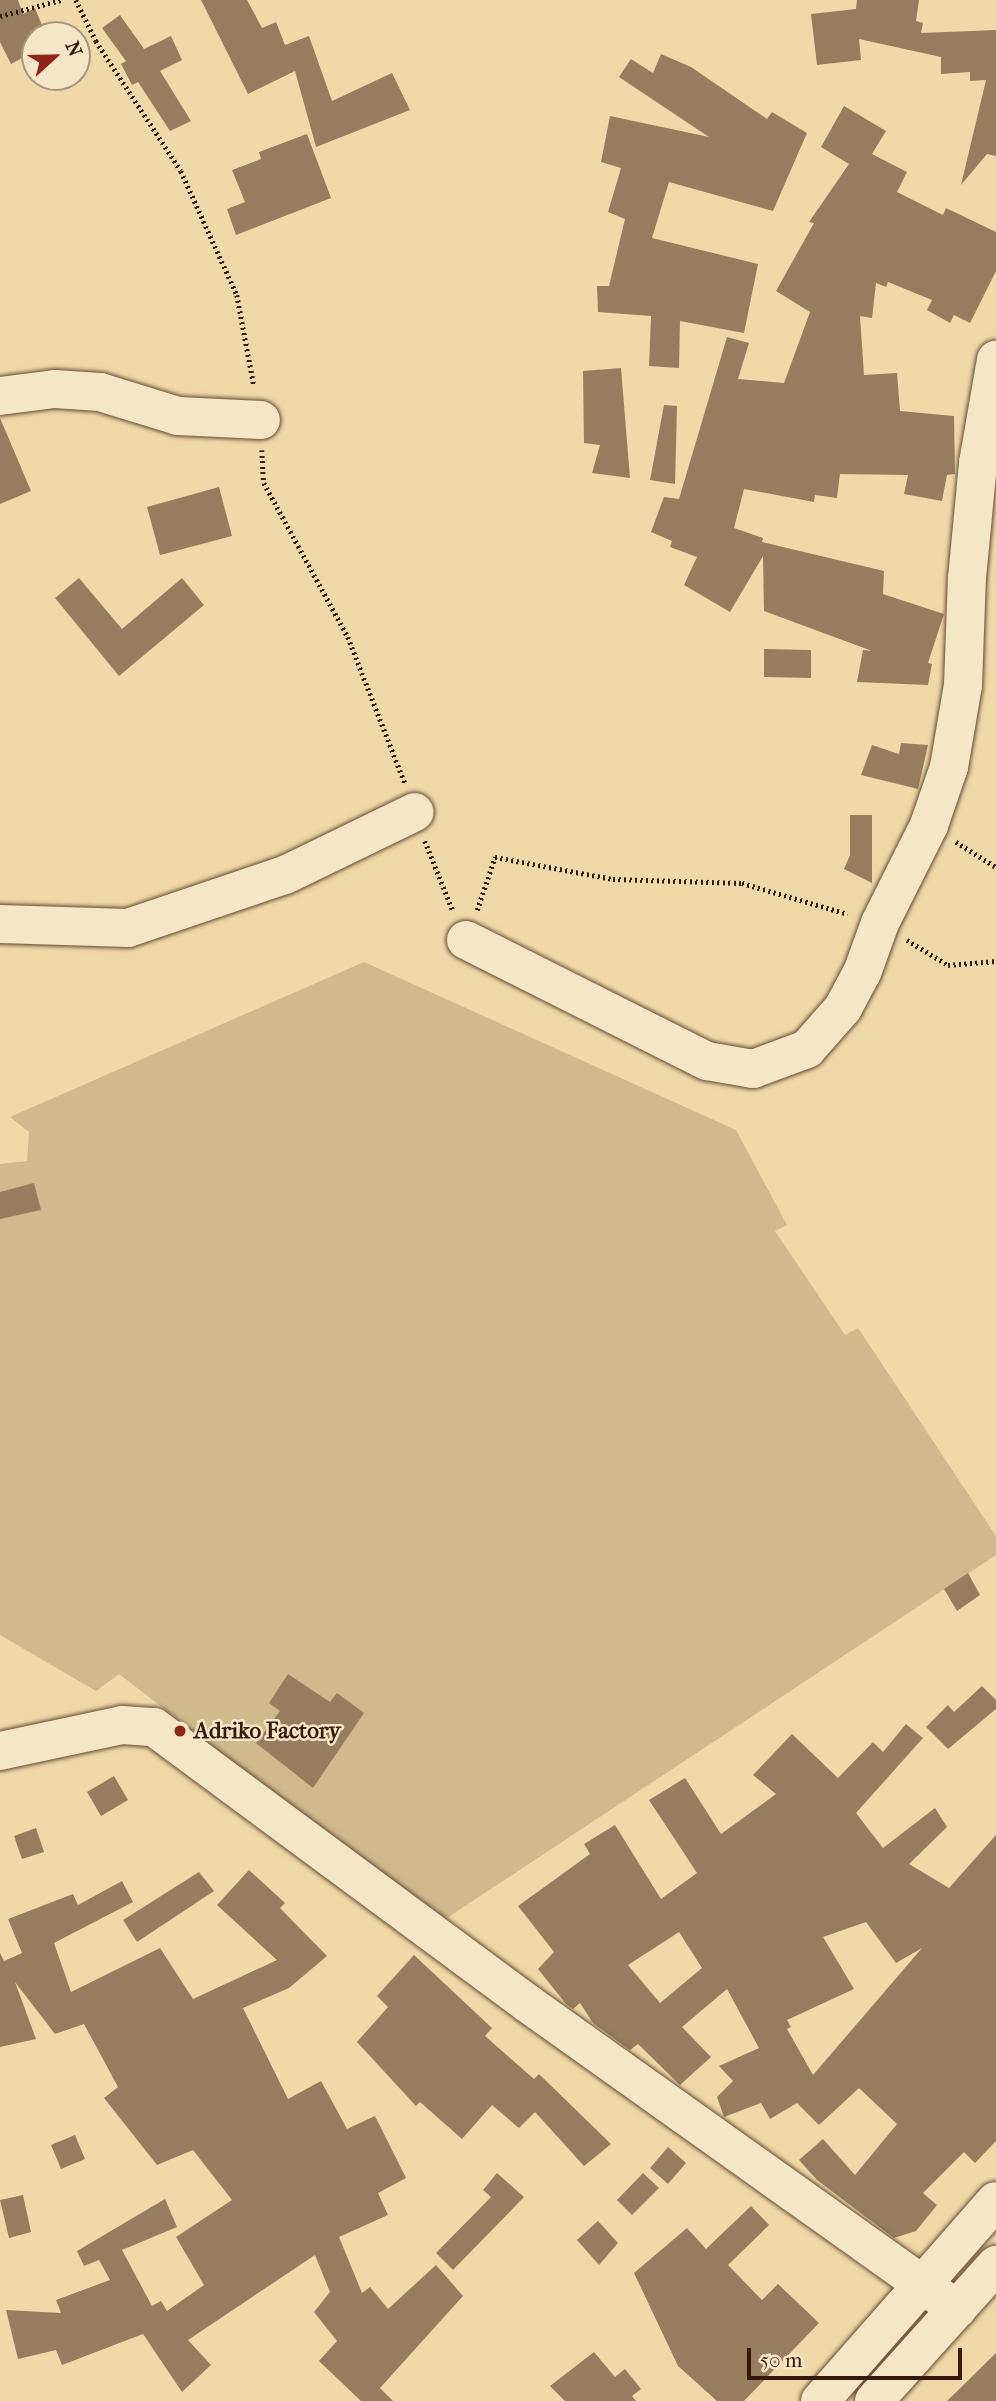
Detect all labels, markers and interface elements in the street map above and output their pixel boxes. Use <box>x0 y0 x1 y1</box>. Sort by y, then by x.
north arrow <box>21 21 91 91</box>
text: N <box>61 38 87 60</box>
place label: Adriko Factory <box>194 1717 341 1745</box>
marker: Adriko Factory <box>172 1723 188 1739</box>
scale bar <box>751 2334 966 2378</box>
text: 50 m <box>760 2348 803 2372</box>

